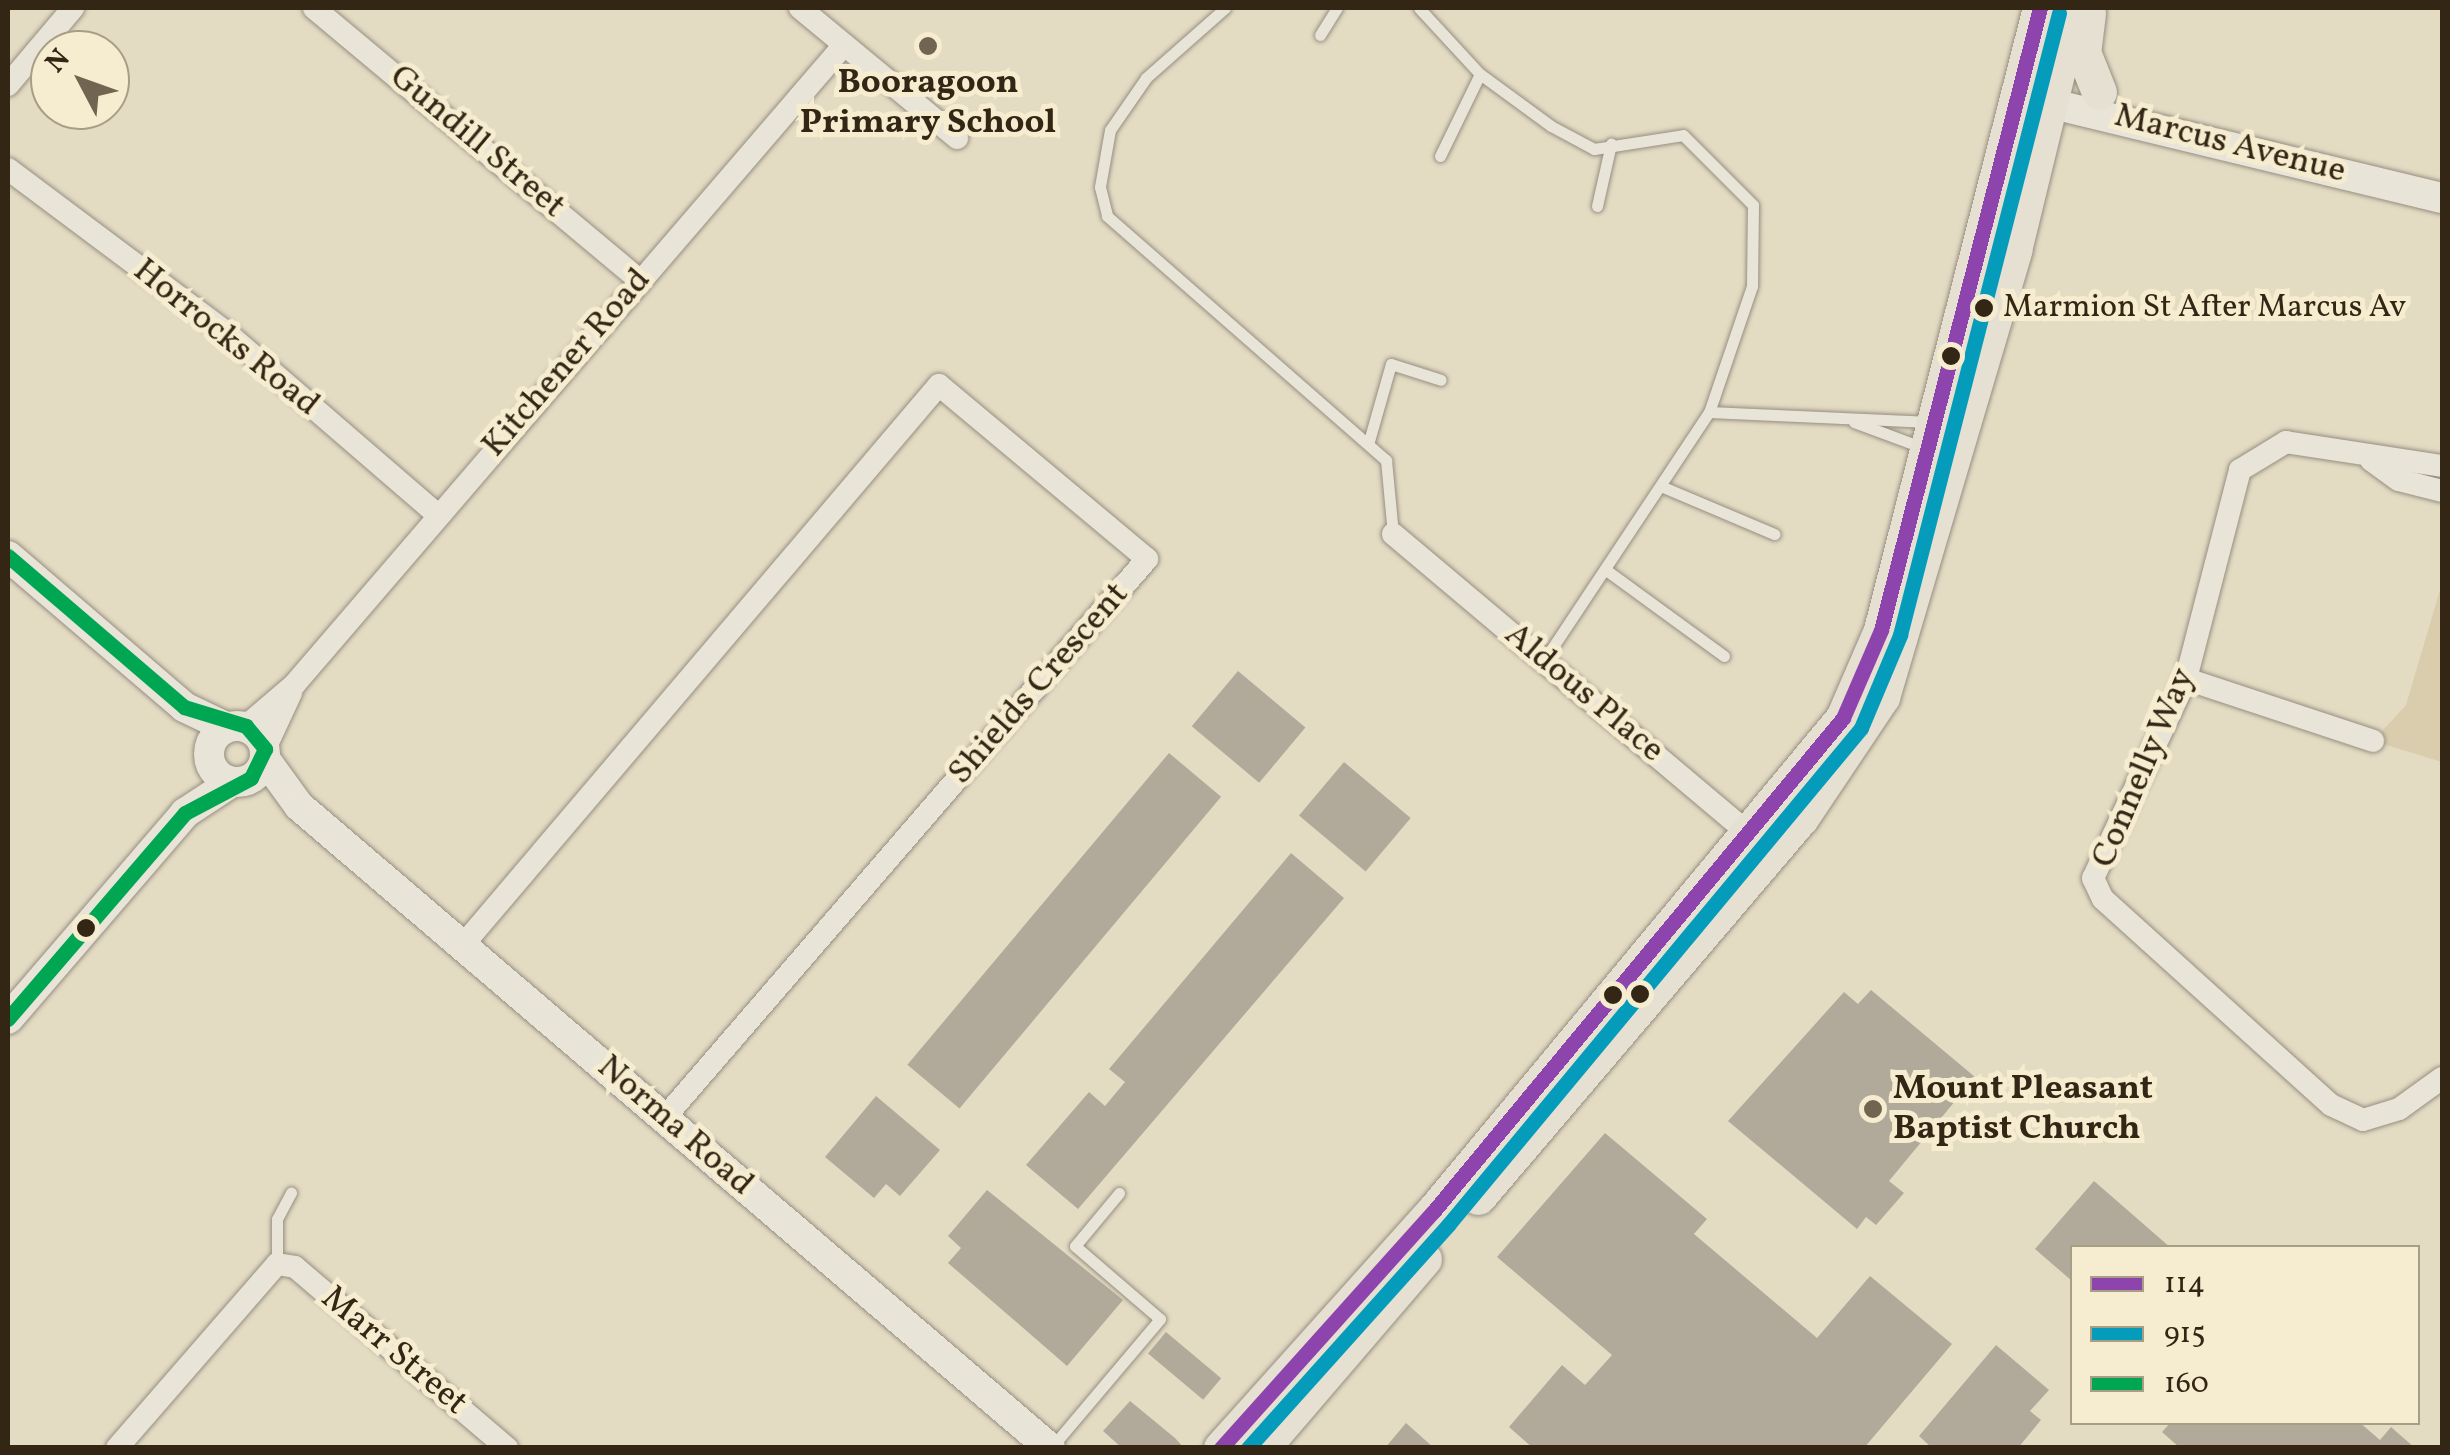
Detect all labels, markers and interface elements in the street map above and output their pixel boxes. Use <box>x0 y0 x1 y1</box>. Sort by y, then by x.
north arrow <box>30 30 130 130</box>
marker: Booragoon Primary School <box>917 35 939 57</box>
text: N <box>37 41 80 82</box>
street label: Gundill Street <box>381 56 573 228</box>
place label: Booragoon Primary School <box>799 62 1057 144</box>
street label: Marcus Avenue <box>2110 95 2350 193</box>
street label: Horrocks Road <box>124 250 328 426</box>
street label: Kitchener Road <box>474 260 660 466</box>
place label: Marmion St After Marcus Av <box>2003 289 2406 327</box>
marker: Marmion St After Marcus Av <box>1974 298 1994 318</box>
unlabelled marker <box>1941 346 1961 366</box>
street label: Shields Crescent <box>940 574 1138 794</box>
street label: Aldous Place <box>1496 614 1672 772</box>
street label: Connelly Way <box>2083 661 2205 875</box>
unlabelled marker <box>76 918 96 938</box>
unlabelled marker <box>1630 984 1650 1004</box>
unlabelled marker <box>1603 985 1623 1005</box>
street label: Norma Road <box>588 1047 762 1205</box>
place label: Mount Pleasant Baptist Church <box>1893 1068 2153 1150</box>
marker: Mount Pleasant Baptist Church <box>1862 1098 1884 1120</box>
legend <box>2070 1245 2420 1425</box>
text: 114 <box>2164 1263 2205 1305</box>
street label: Marr Street <box>312 1278 476 1424</box>
text: 915 <box>2164 1313 2206 1355</box>
text: 160 <box>2164 1363 2209 1405</box>

